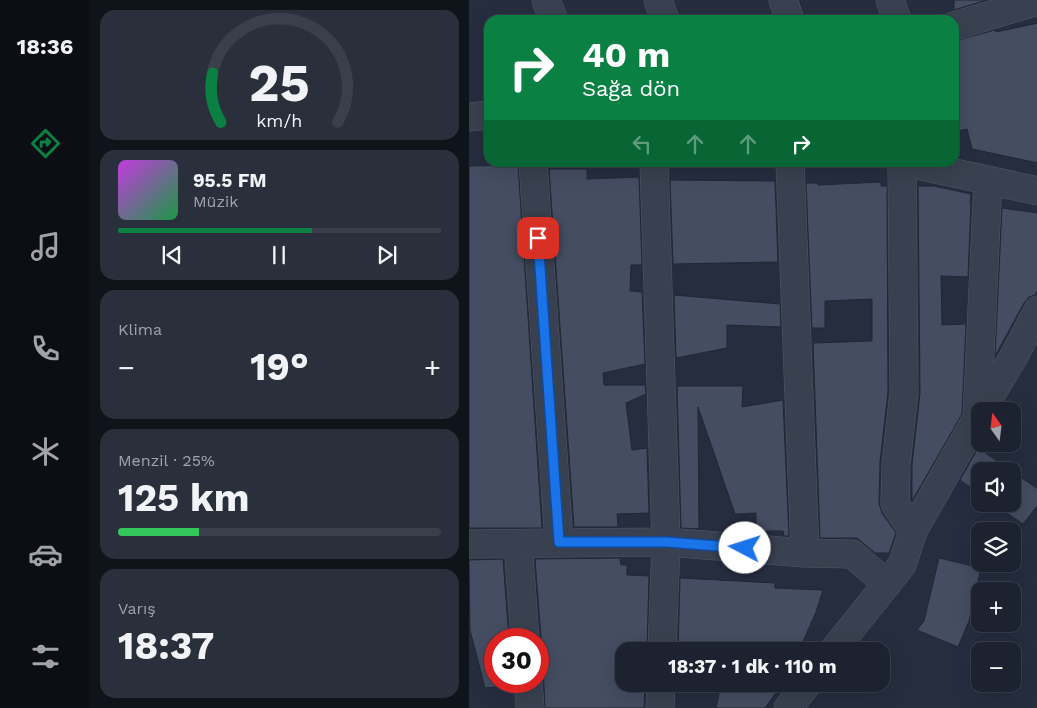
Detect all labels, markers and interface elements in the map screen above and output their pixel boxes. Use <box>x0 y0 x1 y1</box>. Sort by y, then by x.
text: 18:36 <box>17 34 73 59</box>
text: 40 m <box>582 34 670 76</box>
icon: right <box>499 35 564 100</box>
text: 25 <box>249 53 310 114</box>
text: Sağa dön <box>582 76 680 101</box>
text: km/h <box>256 110 303 131</box>
icon: directions <box>28 126 63 161</box>
icon: left <box>628 130 656 158</box>
icon: ahead <box>681 130 709 158</box>
icon: ahead <box>734 130 762 158</box>
icon: right <box>787 130 815 158</box>
text: 95.5 FM <box>193 169 267 192</box>
text: Müzik <box>193 192 238 211</box>
pin <box>517 217 559 259</box>
icon: arrive <box>524 224 552 252</box>
icon: music <box>28 229 63 264</box>
icon: previous <box>158 241 186 269</box>
icon: pause <box>265 241 293 269</box>
icon: next <box>373 241 401 269</box>
text: Klima <box>118 320 162 339</box>
icon: phone <box>28 331 63 366</box>
text: 19° <box>250 345 309 389</box>
text: − <box>118 351 135 384</box>
text: + <box>424 351 441 384</box>
north arrow <box>971 402 1021 452</box>
map controls <box>971 402 1021 692</box>
icon: climate <box>28 434 63 469</box>
text: Menzil · 25% <box>118 451 215 470</box>
button: sound <box>971 462 1021 512</box>
text: 125 km <box>118 476 249 520</box>
position arrow <box>718 521 770 573</box>
button: layers <box>971 522 1021 572</box>
icon: car <box>28 537 63 572</box>
button: + <box>971 582 1021 632</box>
text: Varış <box>118 599 156 618</box>
text: 18:37 <box>118 624 214 668</box>
speed limit sign: 30 <box>484 628 549 693</box>
icon: filters <box>28 639 63 674</box>
button: − <box>971 642 1021 692</box>
text: 18:37 · 1 dk · 110 m <box>668 655 837 678</box>

